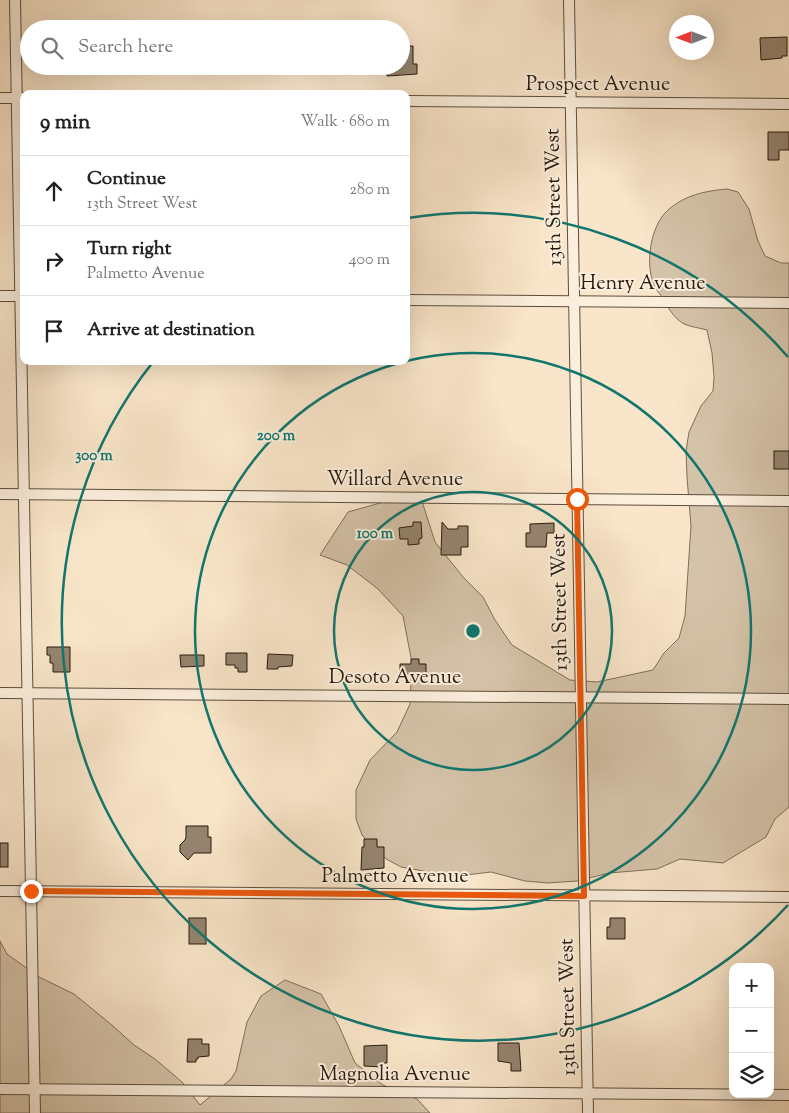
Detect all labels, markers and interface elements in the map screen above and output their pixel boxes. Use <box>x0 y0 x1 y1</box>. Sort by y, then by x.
north arrow <box>669 15 714 60</box>
search box <box>20 20 410 75</box>
icon: search <box>38 34 66 62</box>
text: Search here <box>78 34 173 61</box>
street label: Prospect Avenue <box>526 71 670 100</box>
text: 9 min <box>40 108 90 138</box>
text: Walk · 680 m <box>301 111 390 134</box>
street label: 13th Street West <box>539 128 571 266</box>
text: Continue <box>87 166 166 193</box>
icon: ahead <box>40 177 68 205</box>
text: 280 m <box>349 179 390 202</box>
text: 13th Street West <box>87 193 197 216</box>
text: Turn right <box>87 236 171 263</box>
icon: right <box>40 247 68 275</box>
text: 400 m <box>349 249 390 272</box>
text: Palmetto Avenue <box>87 263 205 286</box>
street label: Henry Avenue <box>580 270 706 299</box>
icon: arrive <box>40 317 68 345</box>
text: Arrive at destination <box>87 317 255 344</box>
text: 200 m <box>257 426 296 447</box>
text: 300 m <box>75 446 113 467</box>
street label: Willard Avenue <box>327 466 463 495</box>
route start <box>566 488 589 511</box>
text: 100 m <box>357 524 394 545</box>
street label: 13th Street West <box>545 533 577 671</box>
centre of rings <box>464 622 482 640</box>
street label: Desoto Avenue <box>329 664 461 693</box>
street label: Palmetto Avenue <box>321 863 469 892</box>
route end <box>20 880 43 903</box>
street label: 13th Street West <box>553 938 585 1076</box>
map controls <box>729 963 774 1098</box>
button: + <box>729 963 774 1008</box>
button: − <box>729 1008 774 1053</box>
button: layers <box>729 1053 774 1098</box>
street label: Magnolia Avenue <box>319 1061 471 1090</box>

